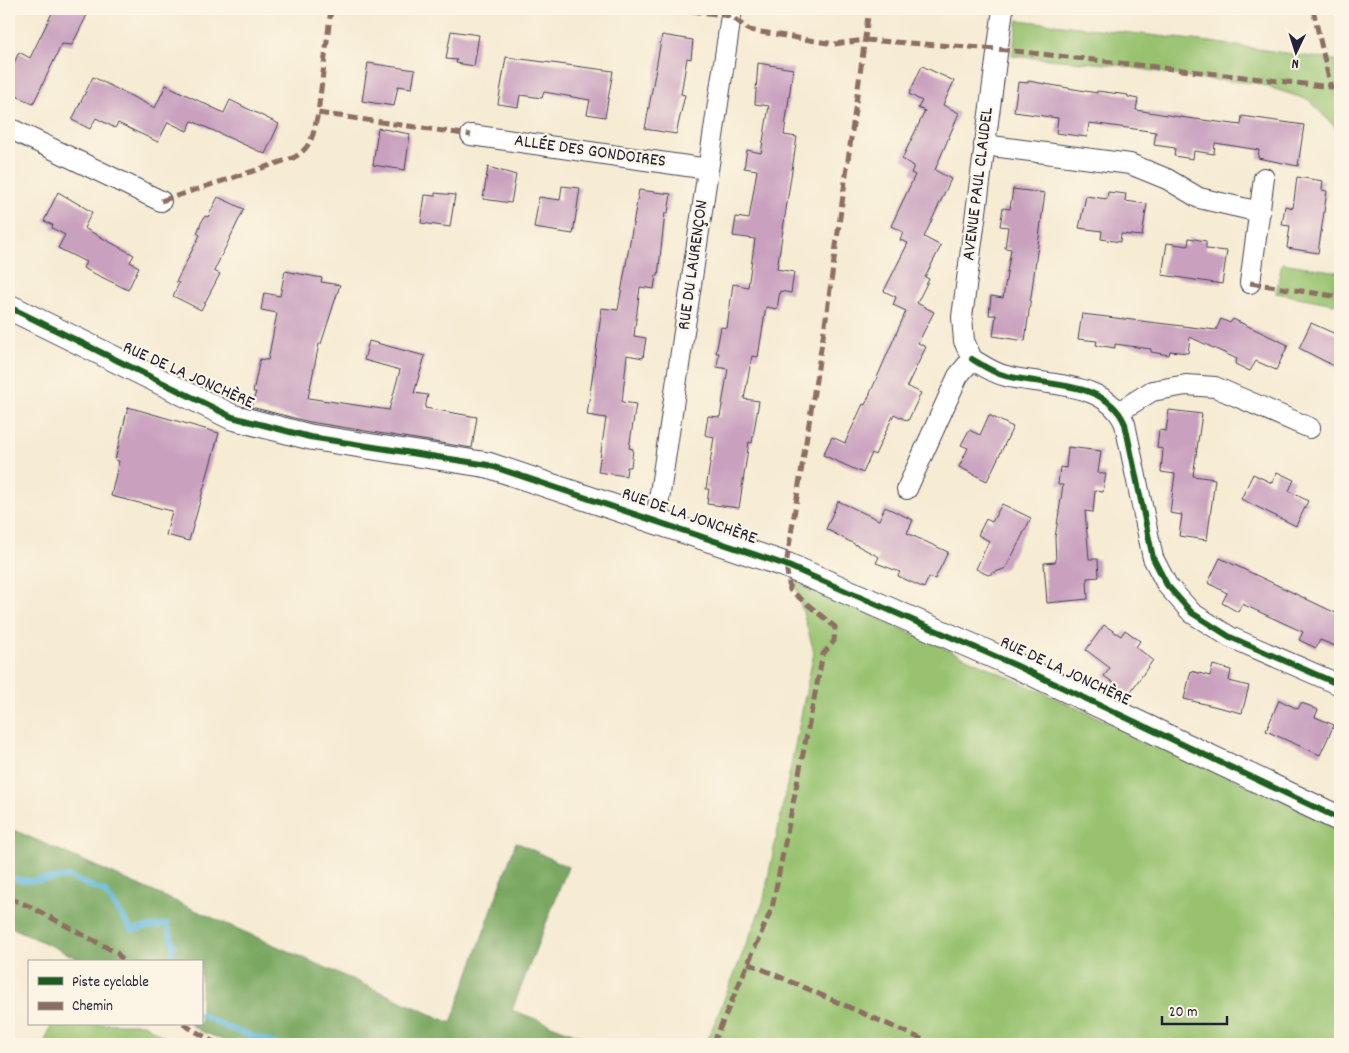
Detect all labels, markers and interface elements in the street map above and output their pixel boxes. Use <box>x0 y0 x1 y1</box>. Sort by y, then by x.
north arrow <box>1272 28 1322 78</box>
text: N <box>1291 53 1299 73</box>
street label: AVENUE PAUL CLAUDEL <box>957 105 1001 262</box>
street label: ALLÉE DES GONDOIRES <box>513 129 668 175</box>
street label: RUE DU LAURENÇON <box>672 198 716 332</box>
street label: RUE DE LA JONCHÈRE <box>118 336 258 416</box>
street label: RUE DE LA JONCHÈRE <box>618 482 760 552</box>
street label: RUE DE LA JONCHÈRE <box>996 631 1134 713</box>
legend <box>28 960 202 1026</box>
text: Piste cyclable <box>72 972 149 994</box>
scale bar <box>1162 993 1226 1025</box>
text: Chemin <box>72 996 113 1018</box>
text: 20 m <box>1169 1002 1197 1024</box>

